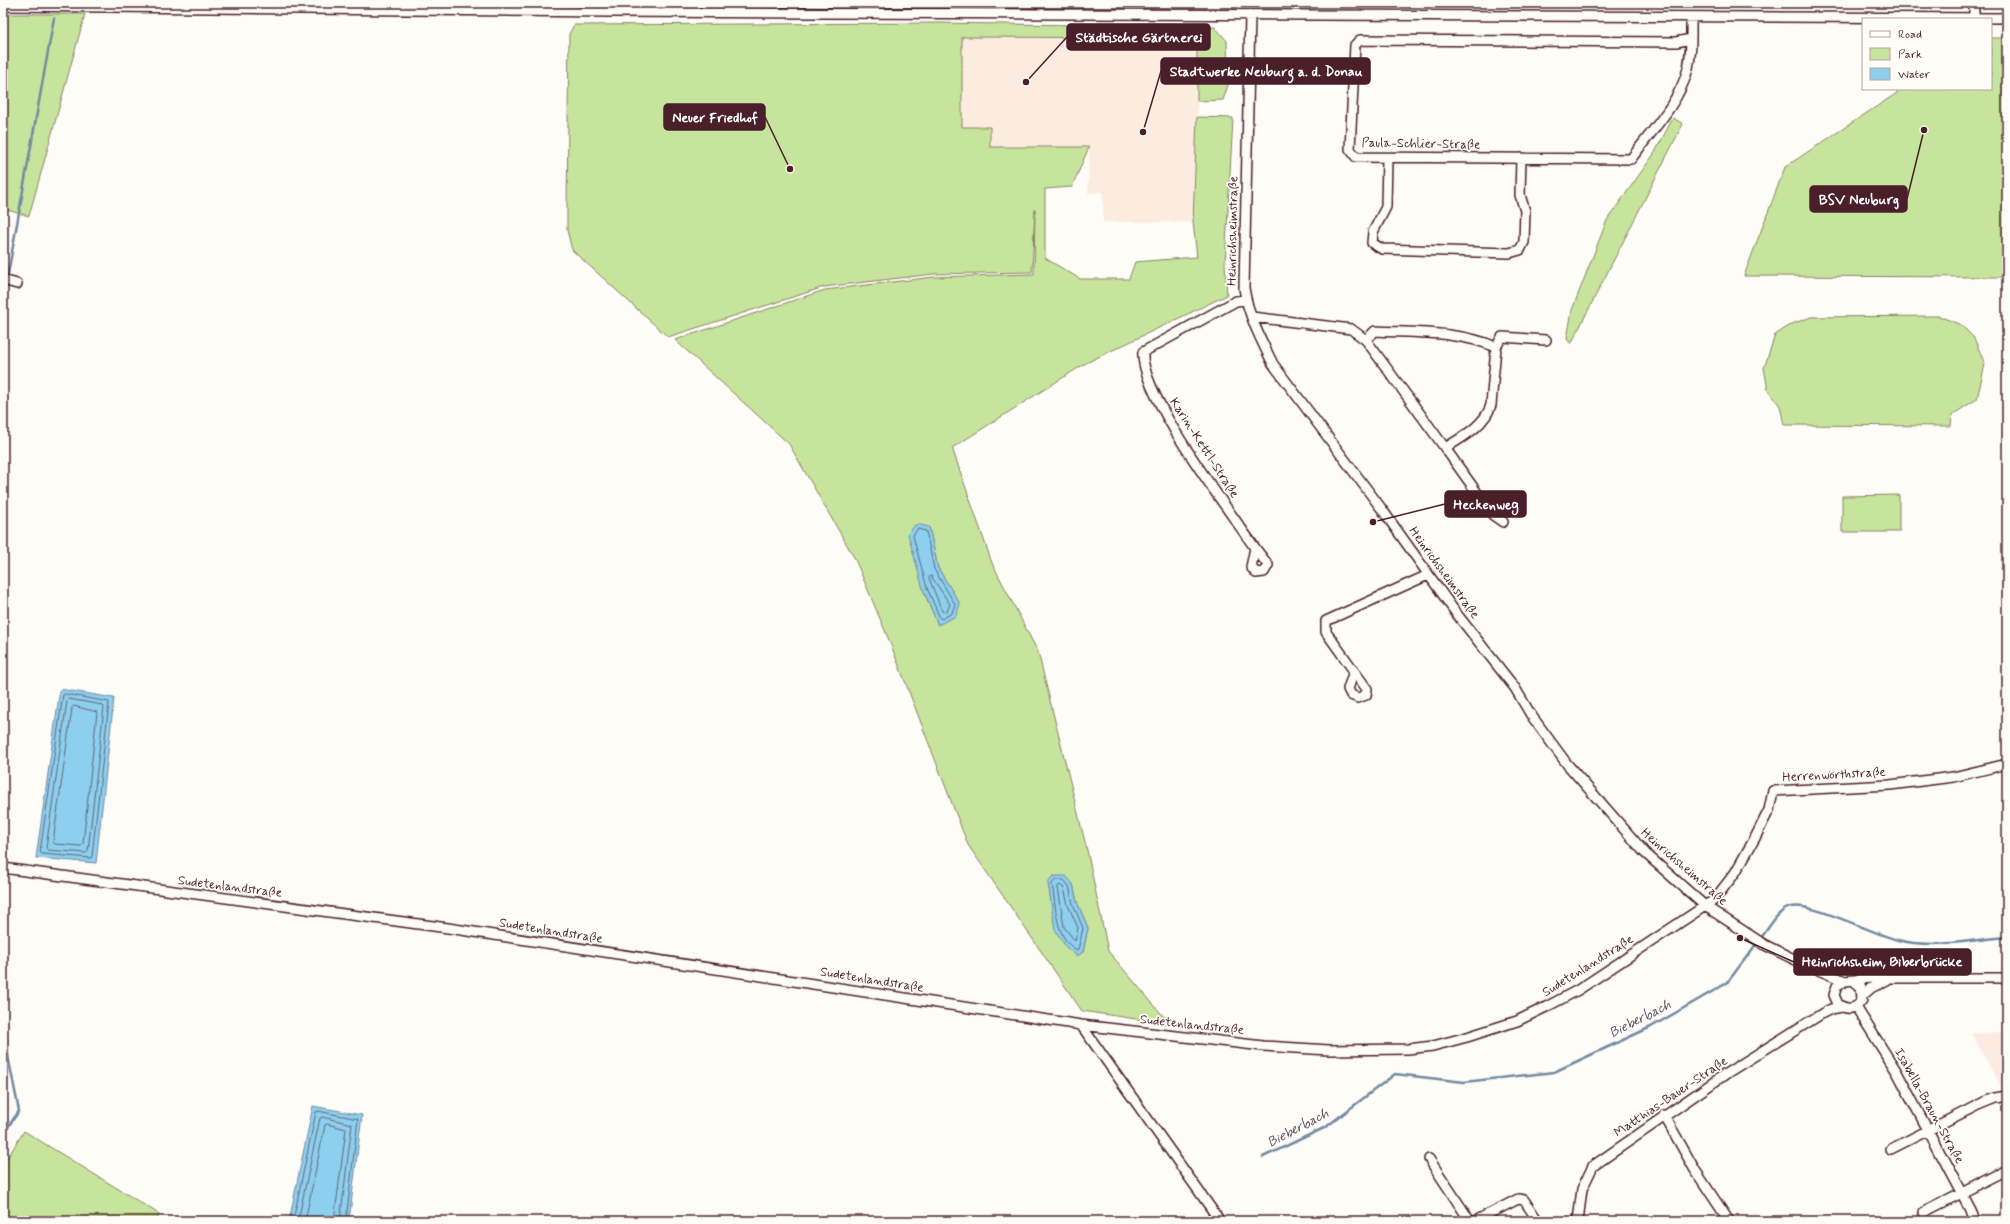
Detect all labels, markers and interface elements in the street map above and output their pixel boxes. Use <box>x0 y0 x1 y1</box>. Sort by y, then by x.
legend <box>1862 18 1992 90</box>
callout: Städtische Gärtnerei <box>1067 24 1210 50</box>
text: Road <box>1898 27 1922 43</box>
text: Städtische Gärtnerei <box>1076 29 1203 47</box>
text: Park <box>1898 47 1922 63</box>
callout: Stadtwerke Neuburg a. d. Donau <box>1161 58 1370 84</box>
text: Stadtwerke Neuburg a. d. Donau <box>1170 63 1363 84</box>
text: Water <box>1898 67 1930 83</box>
callout: Neuer Friedhof <box>664 104 765 130</box>
text: Neuer Friedhof <box>672 109 758 127</box>
street label: Paula-Schlier-Straße <box>1361 134 1481 154</box>
street label: Heinrichsheimstraße <box>1224 176 1242 286</box>
callout: BSV Neuburg <box>1810 186 1907 212</box>
text: BSV Neuburg <box>1819 191 1899 210</box>
street label: Karin-Kettl-Straße <box>1165 395 1243 501</box>
callout: Heckenweg <box>1445 491 1526 517</box>
text: Heckenweg <box>1453 496 1519 516</box>
street label: Heinrichsheimstraße <box>1405 524 1483 622</box>
street label: Herrenwörthstraße <box>1782 764 1886 786</box>
street label: Heinrichsheimstraße <box>1637 825 1731 909</box>
street label: Sudetenlandstraße <box>177 872 283 902</box>
street label: Sudetenlandstraße <box>498 914 604 948</box>
street label: Sudetenlandstraße <box>1539 931 1637 1001</box>
callout: Heinrichsheim, Biberbrücke <box>1794 949 1971 975</box>
text: Heinrichsheim, Biberbrücke <box>1802 953 1962 971</box>
street label: Sudetenlandstraße <box>819 963 925 997</box>
water label: Bieberbach <box>1606 996 1674 1042</box>
street label: Sudetenlandstraße <box>1139 1011 1245 1039</box>
street label: Isabella-Braun-Straße <box>1890 1045 1968 1167</box>
street label: Matthias-Bauer-Straße <box>1611 1053 1731 1141</box>
water label: Bieberbach <box>1264 1104 1332 1152</box>

